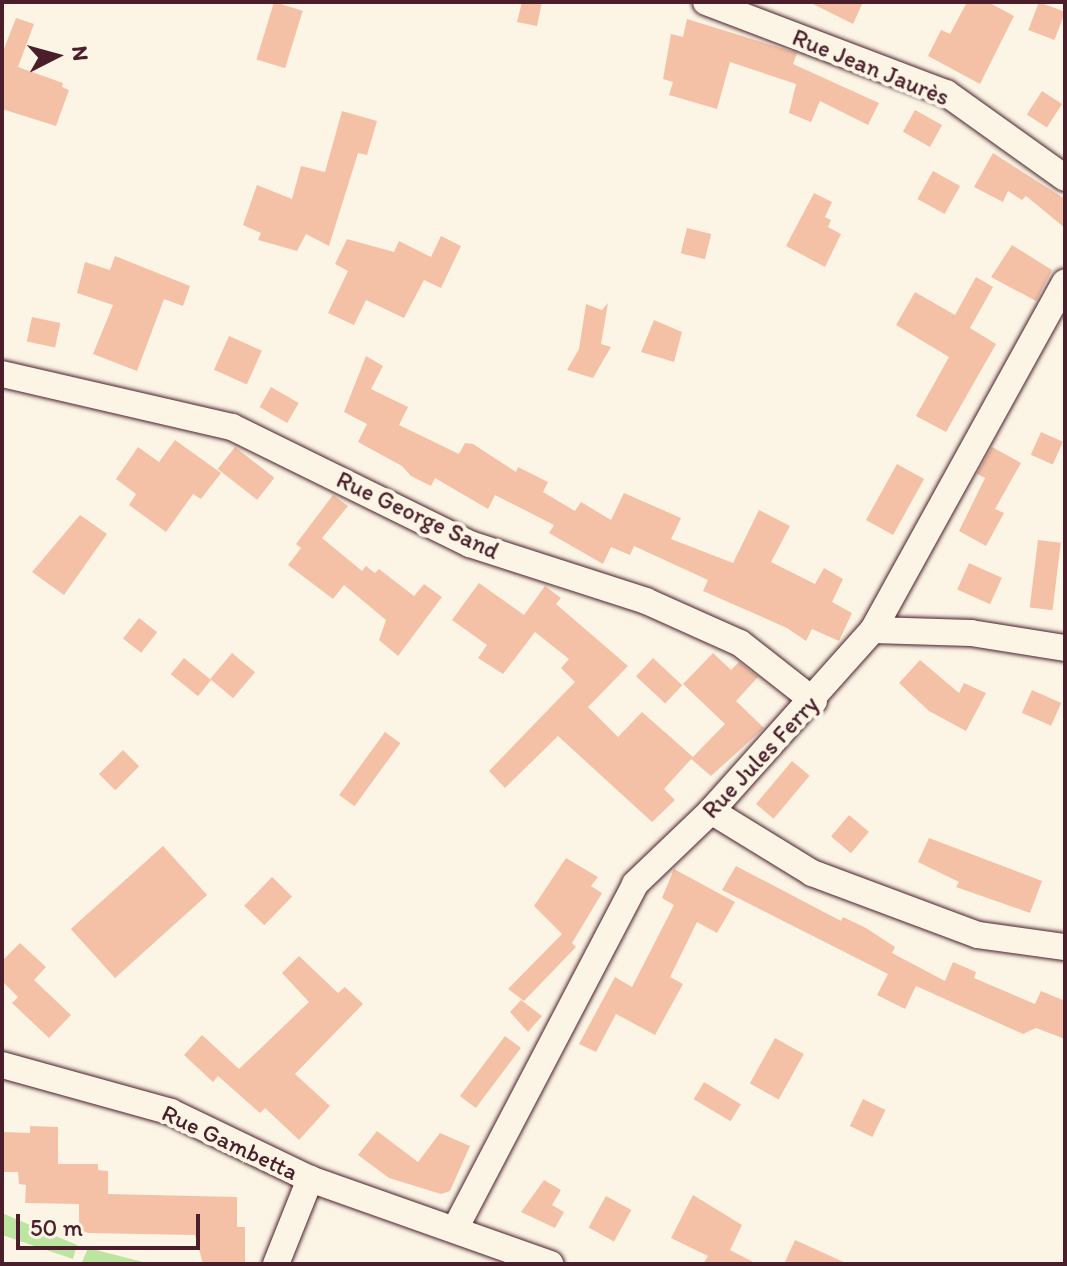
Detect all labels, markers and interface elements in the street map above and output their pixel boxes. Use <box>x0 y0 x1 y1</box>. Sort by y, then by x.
north arrow <box>16 16 96 96</box>
street label: Rue Jean Jaurès <box>788 22 954 112</box>
text: N <box>66 45 95 62</box>
street label: Rue George Sand <box>332 465 504 565</box>
street label: Rue Jules Ferry <box>696 690 824 824</box>
street label: Rue Gambetta <box>157 1098 303 1186</box>
scale bar <box>20 1198 204 1248</box>
text: 50 m <box>30 1213 83 1242</box>

